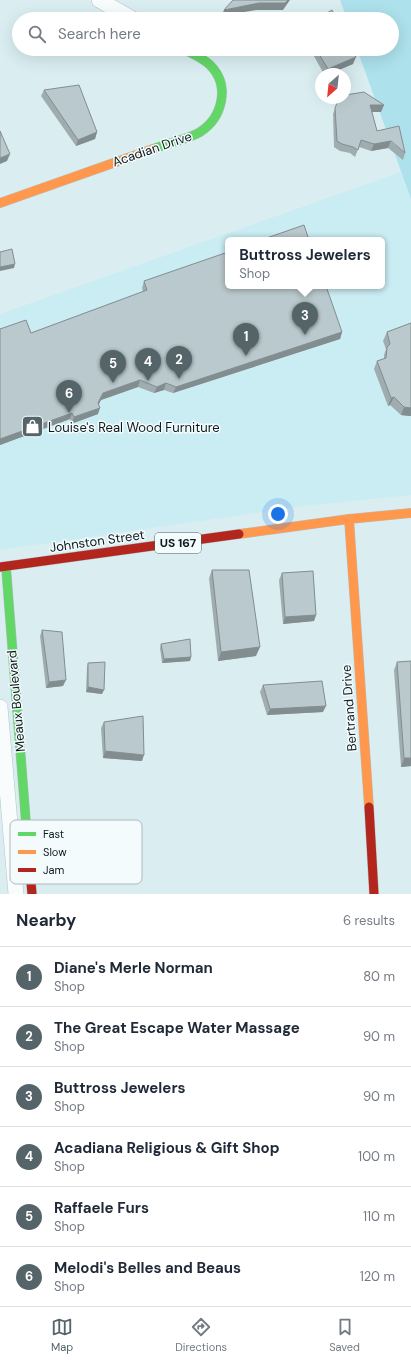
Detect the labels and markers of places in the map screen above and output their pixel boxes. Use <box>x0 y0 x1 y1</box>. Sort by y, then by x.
pin: 3 <box>292 302 318 335</box>
pin: 1 <box>233 323 259 356</box>
pin: 2 <box>166 346 192 379</box>
pin: 4 <box>135 348 161 381</box>
pin: 5 <box>100 350 126 383</box>
pin: 6 <box>56 380 82 413</box>
shop icon: Louise's Real Wood Furniture <box>19 414 45 440</box>
place label: Louise's Real Wood Furniture <box>48 419 220 436</box>

